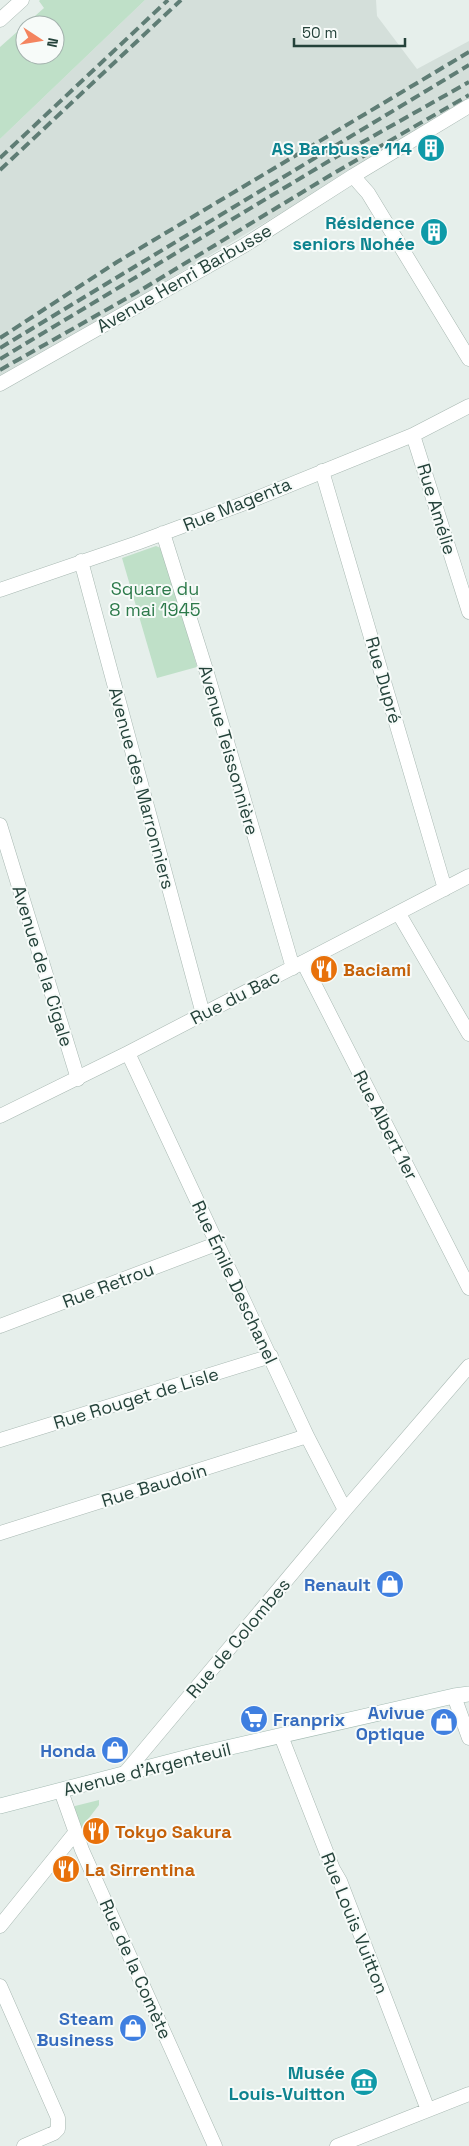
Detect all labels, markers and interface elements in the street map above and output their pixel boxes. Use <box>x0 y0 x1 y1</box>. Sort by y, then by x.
north arrow <box>15 15 65 65</box>
scale bar <box>294 15 405 47</box>
text: 50 m <box>302 23 337 42</box>
text: N <box>43 36 62 49</box>
building icon: AS Barbusse 114 <box>416 133 446 163</box>
place label: AS Barbusse 114 <box>272 137 413 160</box>
place label: Résidence seniors Nohée <box>292 211 415 255</box>
building icon: Résidence seniors Nohée <box>419 217 449 247</box>
street label: Avenue Henri Barbusse <box>92 218 276 338</box>
street label: Rue Amélie <box>412 461 462 557</box>
street label: Rue Magenta <box>179 472 295 536</box>
park label: Square du 8 mai 1945 <box>109 577 201 621</box>
street label: Rue Dupré <box>361 634 407 726</box>
street label: Avenue Teissonnière <box>194 662 264 838</box>
street label: Avenue des Marronniers <box>104 685 180 891</box>
street label: Avenue de la Cigale <box>8 883 78 1049</box>
restaurant icon: Baciami <box>309 954 339 984</box>
place label: Baciami <box>343 958 411 981</box>
street label: Rue du Bac <box>186 965 284 1029</box>
street label: Rue Albert 1er <box>348 1066 424 1184</box>
street label: Rue Émile Deschanel <box>187 1197 283 1367</box>
street label: Rue Retrou <box>59 1257 157 1313</box>
street label: Rue Rouget de Lisle <box>51 1362 221 1434</box>
street label: Rue Baudoin <box>99 1458 209 1512</box>
shop icon: Renault <box>375 1569 405 1599</box>
street label: Rue de Colombes <box>181 1573 295 1703</box>
place label: Renault <box>304 1573 371 1596</box>
place label: Avivue Optique <box>356 1701 425 1745</box>
supermarket icon: Franprix <box>239 1704 269 1734</box>
shop icon: Avivue Optique <box>429 1707 459 1737</box>
place label: Franprix <box>273 1708 345 1731</box>
shop icon: Honda <box>100 1735 130 1765</box>
street label: Avenue d'Argenteuil <box>61 1737 233 1801</box>
place label: Honda <box>40 1739 97 1762</box>
restaurant icon: Tokyo Sakura <box>81 1816 111 1846</box>
place label: Tokyo Sakura <box>115 1820 232 1843</box>
street label: Rue Louis Vuitton <box>316 1849 394 1997</box>
restaurant icon: La Sirrentina <box>51 1854 81 1884</box>
place label: La Sirrentina <box>85 1858 196 1881</box>
street label: Rue de la Comète <box>95 1895 177 2043</box>
place label: Steam Business <box>36 2007 114 2051</box>
shop icon: Steam Business <box>118 2013 148 2043</box>
place label: Musée Louis-Vuitton <box>229 2061 345 2105</box>
museum icon: Musée Louis-Vuitton <box>349 2067 379 2097</box>

